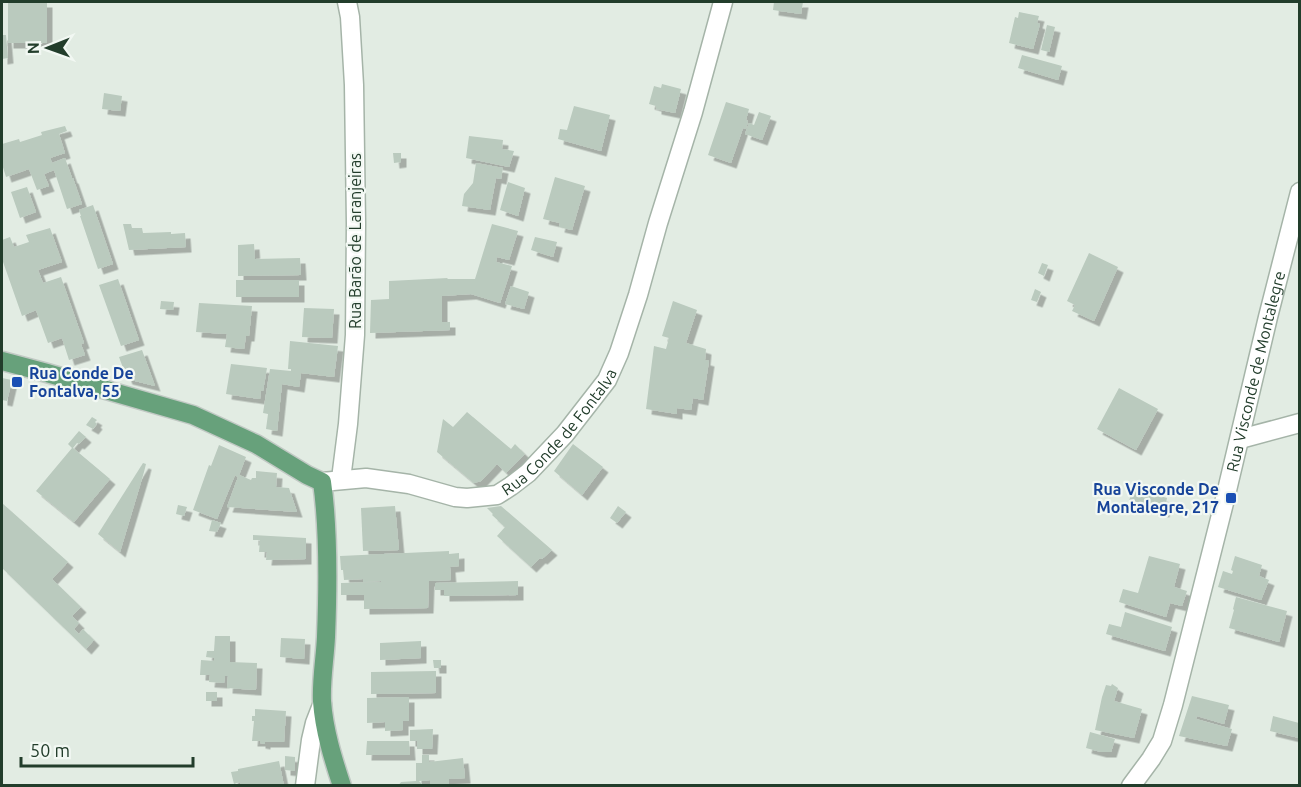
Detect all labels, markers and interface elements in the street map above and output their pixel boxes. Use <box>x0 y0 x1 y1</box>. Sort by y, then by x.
north arrow <box>18 18 78 78</box>
text: N <box>24 42 42 54</box>
street label: Rua Barão de Laranjeiras <box>346 153 364 329</box>
street label: Rua Visconde de Montalegre <box>1223 269 1288 474</box>
place label: Rua Conde De Fontalva, 55 <box>29 364 134 400</box>
street label: Rua Conde de Fontalva <box>498 366 620 499</box>
marker: Rua Conde De Fontalva, 55 <box>10 375 24 389</box>
place label: Rua Visconde De Montalegre, 217 <box>1093 480 1219 516</box>
marker: Rua Visconde De Montalegre, 217 <box>1224 491 1238 505</box>
scale bar <box>21 730 194 768</box>
text: 50 m <box>30 740 70 760</box>

